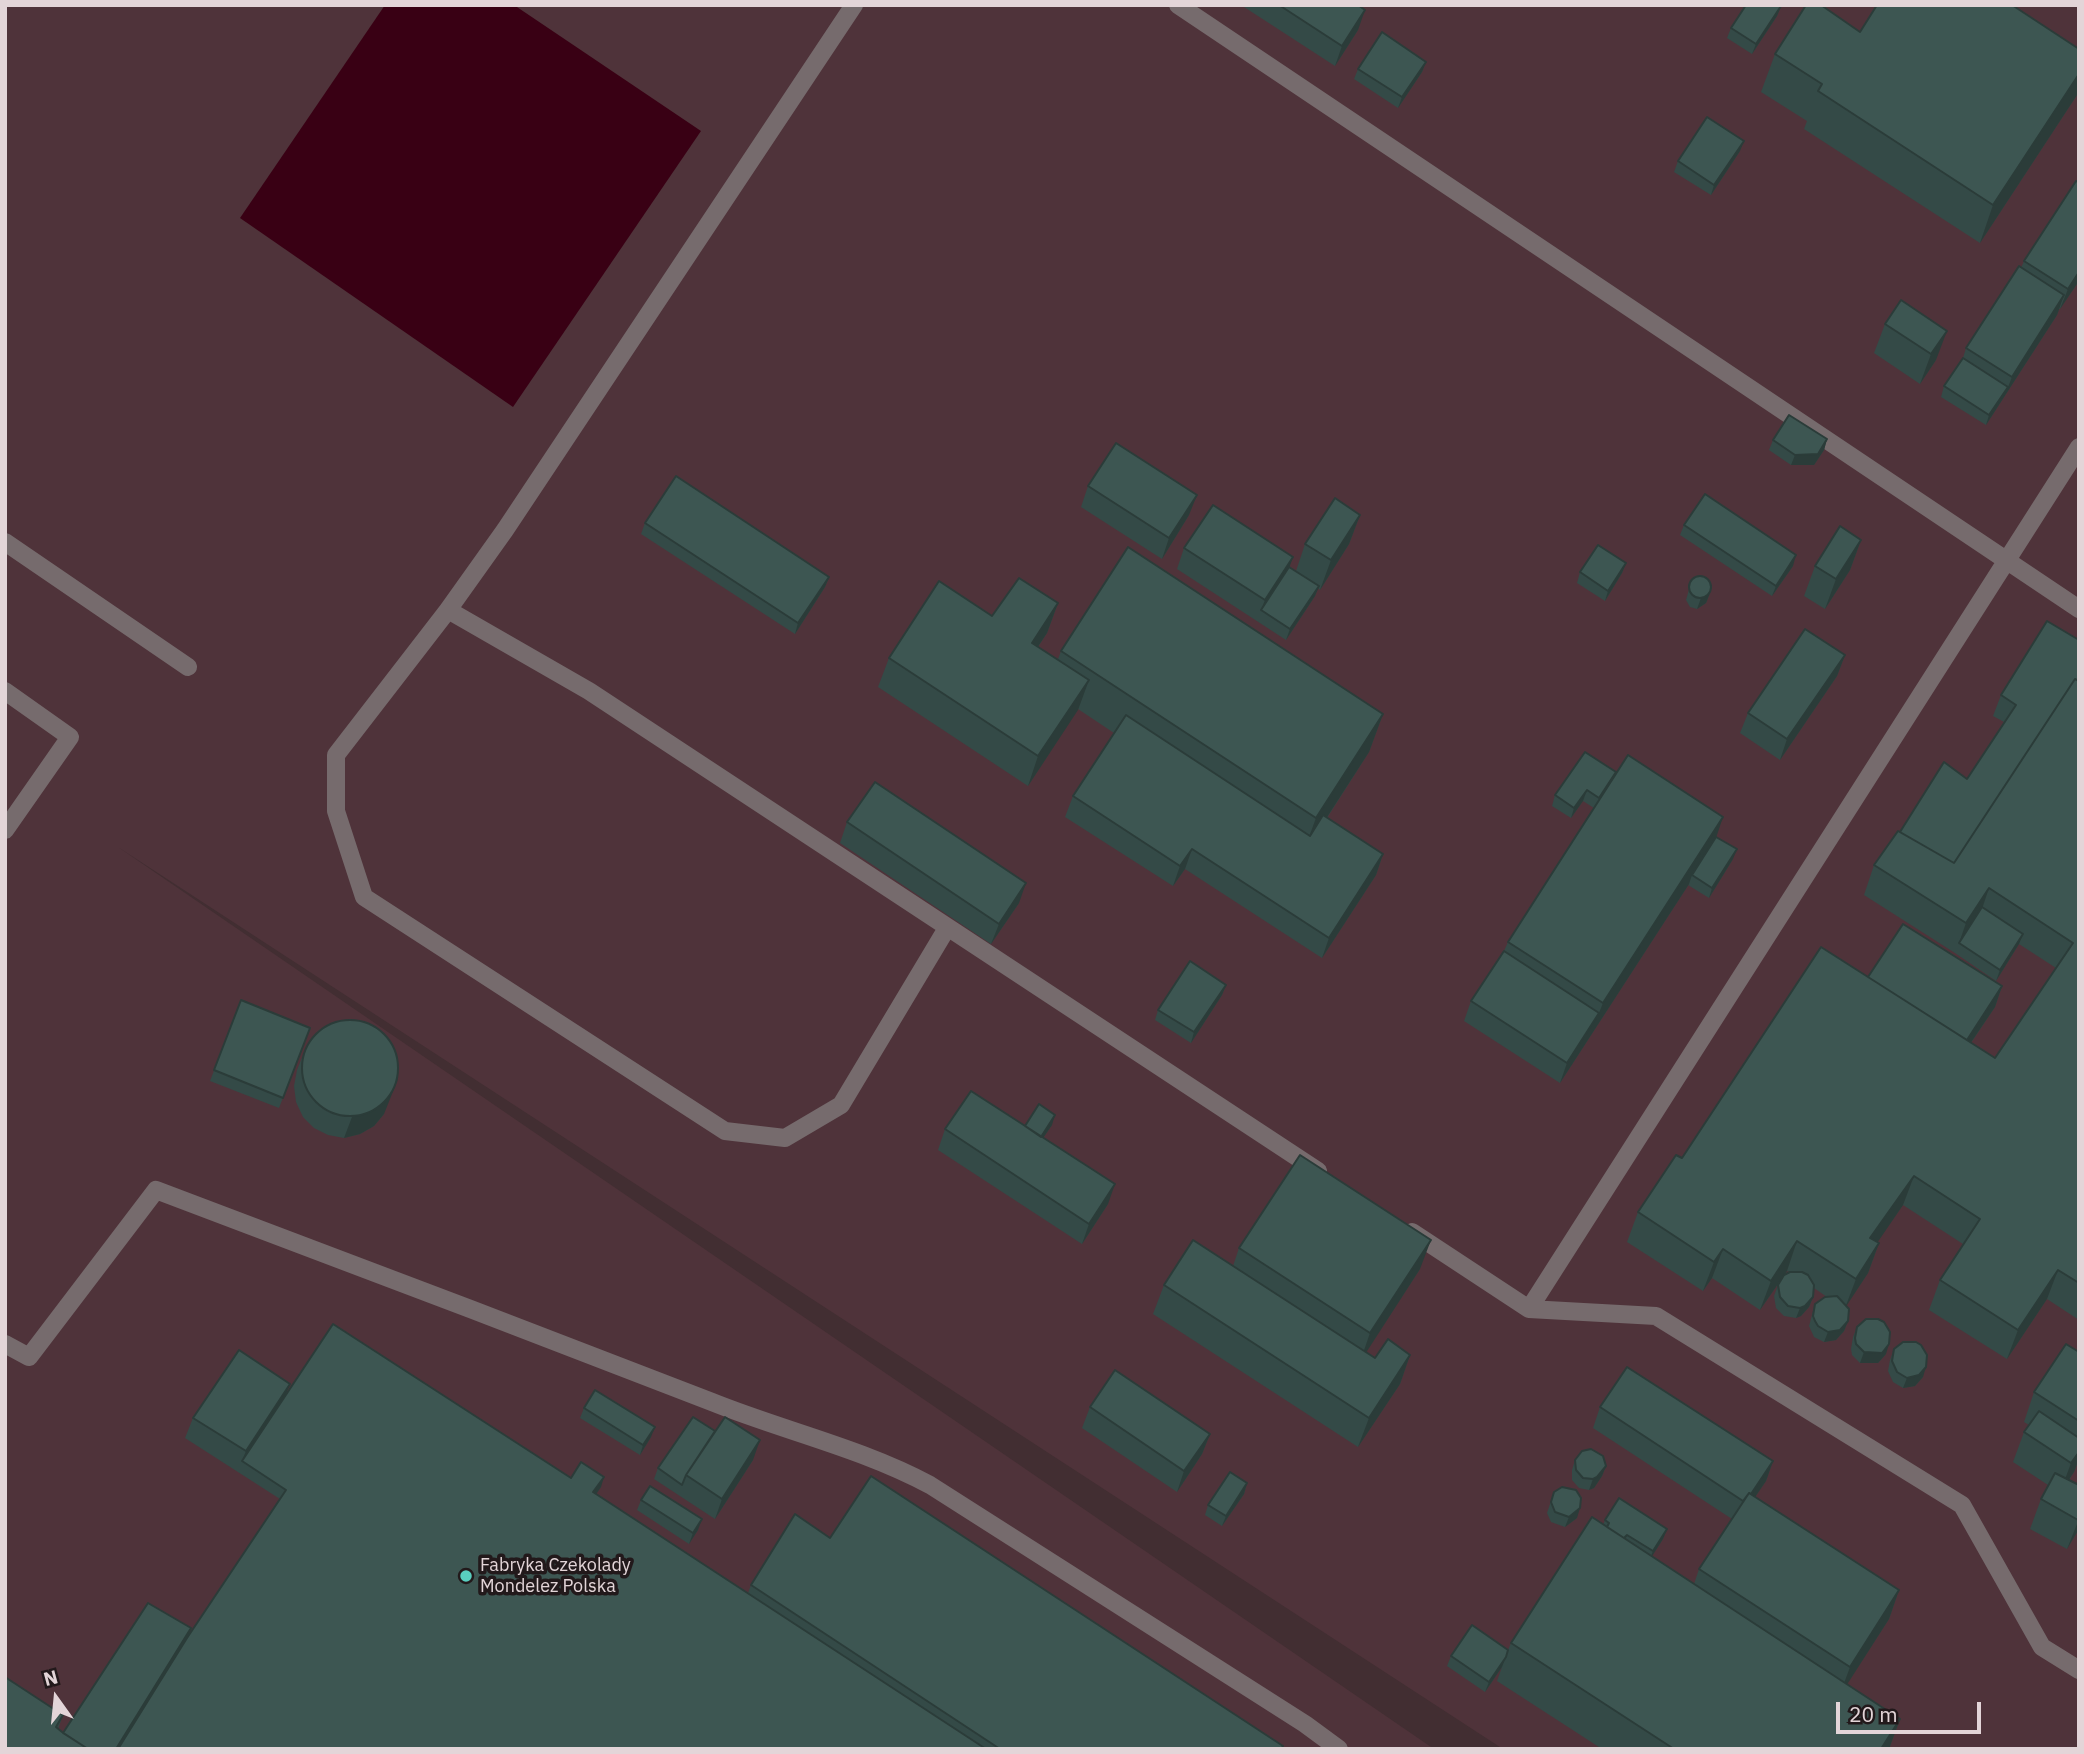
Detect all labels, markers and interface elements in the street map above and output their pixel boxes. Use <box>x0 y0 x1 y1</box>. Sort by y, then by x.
place label: Fabryka Czekolady Mondelez Polska <box>480 1555 631 1598</box>
marker: Fabryka Czekolady Mondelez Polska <box>458 1568 474 1584</box>
north arrow <box>21 1663 91 1733</box>
text: N <box>41 1664 60 1691</box>
scale bar <box>1839 1688 1984 1732</box>
text: 20 m <box>1849 1700 1898 1728</box>

